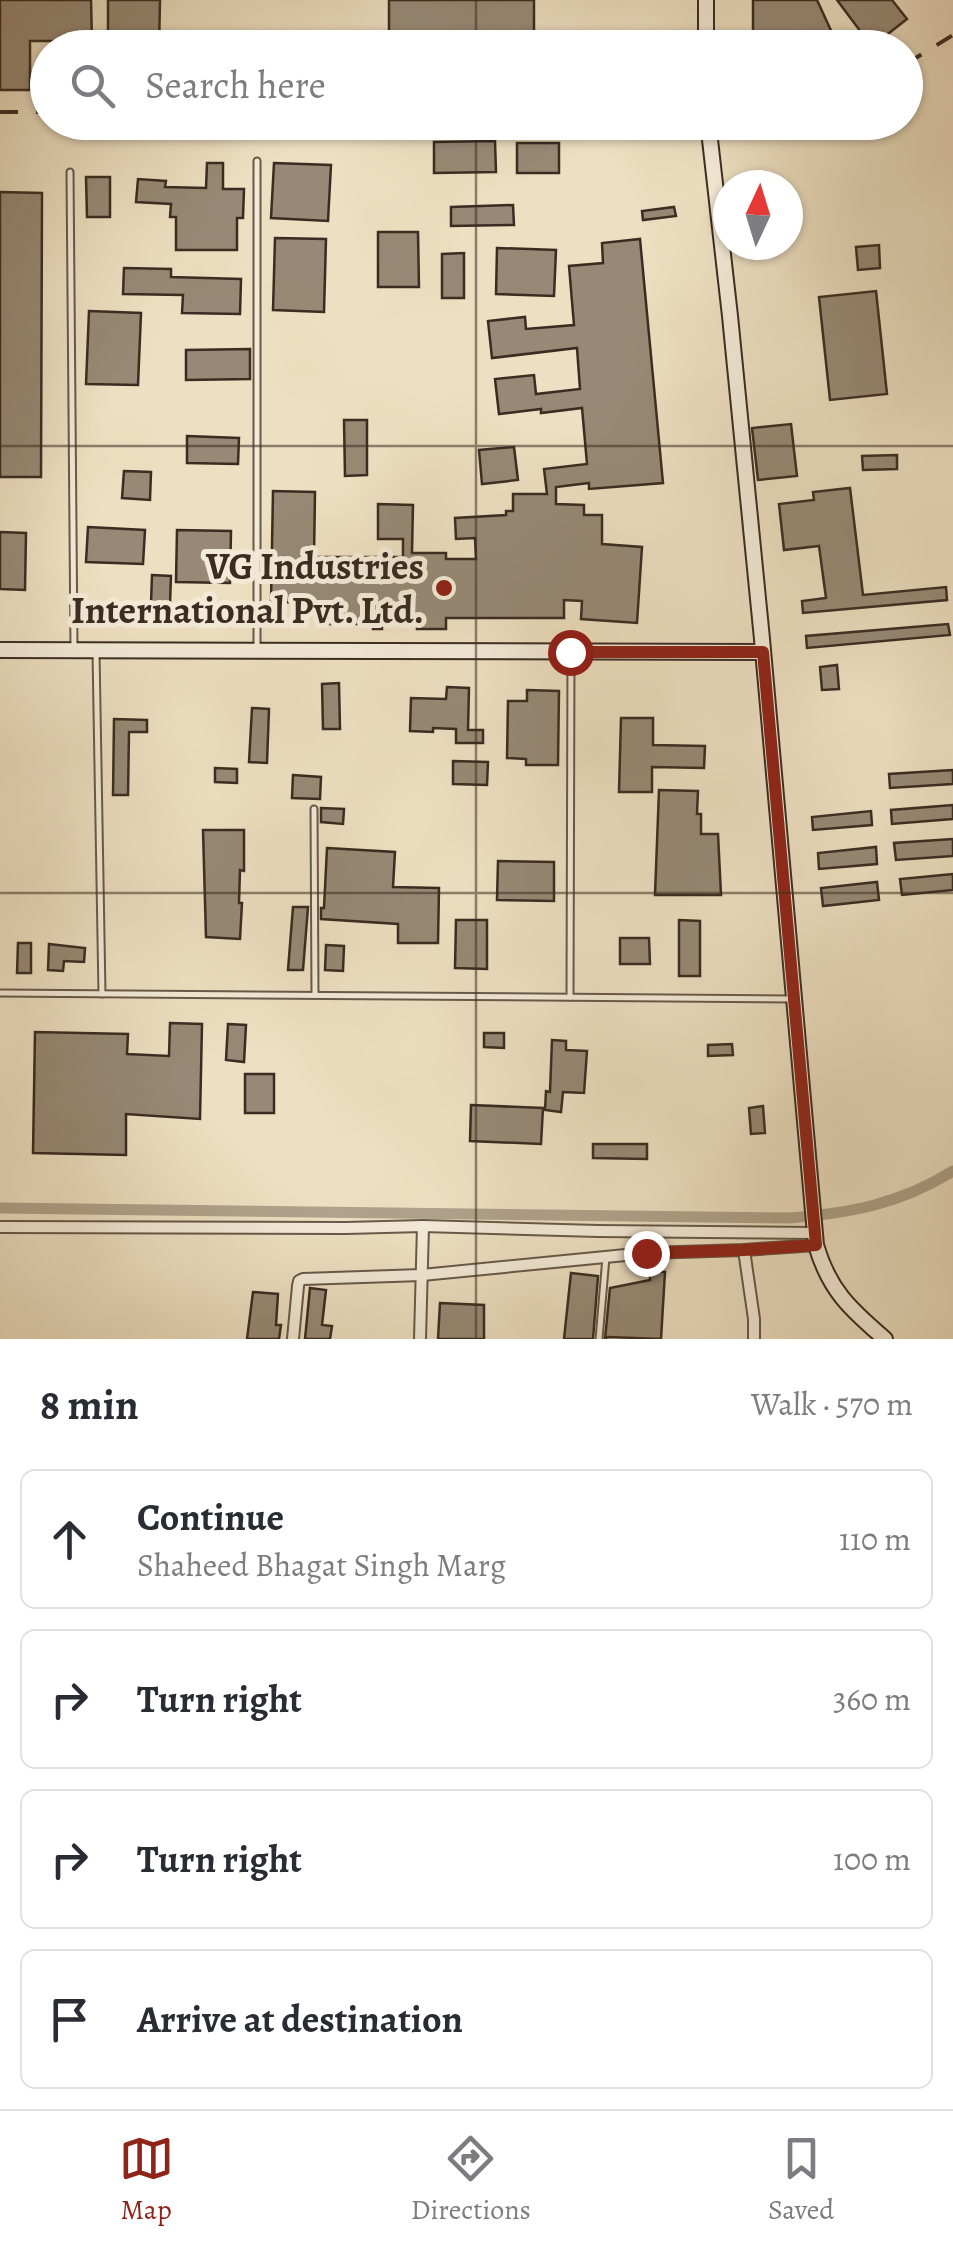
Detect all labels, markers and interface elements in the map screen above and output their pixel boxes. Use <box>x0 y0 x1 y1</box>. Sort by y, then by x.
search box <box>30 30 923 140</box>
icon: search <box>65 58 120 113</box>
text: Search here <box>145 59 326 111</box>
north arrow <box>713 170 803 260</box>
place label: VG Industries International Pvt. Ltd. <box>71 540 424 636</box>
marker: VG Industries International Pvt. Ltd. <box>433 577 455 599</box>
route start <box>548 630 594 676</box>
route end <box>624 1231 670 1277</box>
text: 8 min <box>40 1376 139 1433</box>
text: Walk · 570 m <box>751 1382 913 1426</box>
text: Continue <box>137 1491 284 1543</box>
icon: ahead <box>42 1512 97 1567</box>
text: 110 m <box>839 1517 911 1561</box>
text: Shaheed Bhagat Singh Marg <box>137 1543 506 1587</box>
icon: right <box>42 1672 97 1727</box>
text: Turn right <box>137 1673 302 1725</box>
text: 360 m <box>833 1677 911 1721</box>
icon: right <box>42 1832 97 1887</box>
text: Turn right <box>137 1833 302 1885</box>
text: 100 m <box>833 1837 911 1881</box>
icon: arrive <box>42 1992 97 2047</box>
text: Arrive at destination <box>137 1993 463 2045</box>
tab: Map <box>119 2131 174 2229</box>
tab: Directions <box>411 2131 531 2229</box>
tab: Saved <box>768 2131 834 2229</box>

